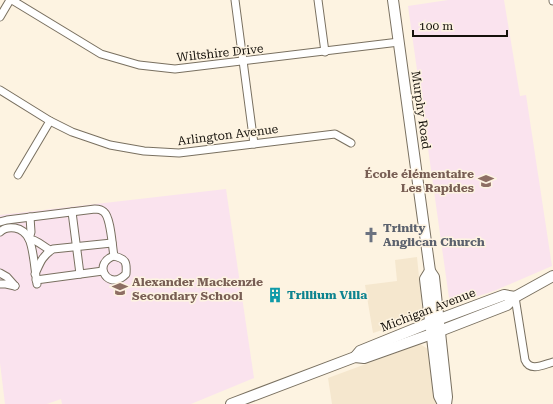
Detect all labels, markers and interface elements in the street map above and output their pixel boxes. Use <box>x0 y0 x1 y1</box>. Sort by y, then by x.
scale bar <box>413 12 507 38</box>
text: 100 m <box>419 19 453 33</box>
street label: Wiltshire Drive <box>176 41 265 65</box>
street label: Murphy Road <box>409 70 433 150</box>
street label: Arlington Avenue <box>177 122 279 148</box>
place label: École élémentaire Les Rapides <box>365 167 474 195</box>
school or university icon: École élémentaire Les Rapides <box>477 172 495 190</box>
place label: Trinity Anglican Church <box>383 221 485 249</box>
church icon: Trinity Anglican Church <box>362 226 380 244</box>
place label: Alexander Mackenzie Secondary School <box>132 275 263 303</box>
school or university icon: Alexander Mackenzie Secondary School <box>111 280 129 298</box>
street label: Michigan Avenue <box>379 285 478 335</box>
building icon: Trillium Villa <box>266 286 284 304</box>
place label: Trillium Villa <box>287 288 367 302</box>

